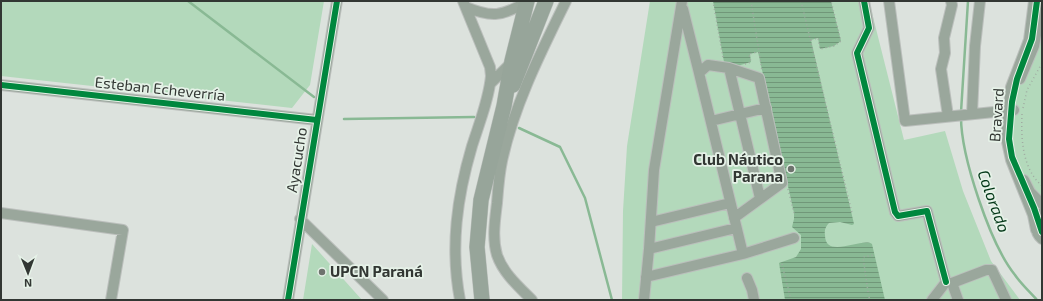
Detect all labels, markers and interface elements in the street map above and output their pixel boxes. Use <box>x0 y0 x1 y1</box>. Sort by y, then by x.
street label: Esteban Echeverría <box>94 72 226 104</box>
street label: Bravard <box>985 87 1007 143</box>
street label: Ayacucho <box>282 126 310 194</box>
place label: Club Náutico Parana <box>693 150 783 185</box>
marker: Club Náutico Parana <box>786 164 796 174</box>
water label: Colorado <box>974 167 1015 235</box>
north arrow <box>8 253 48 293</box>
place label: UPCN Paraná <box>330 262 423 280</box>
marker: UPCN Paraná <box>317 267 327 277</box>
text: N <box>24 277 32 290</box>

